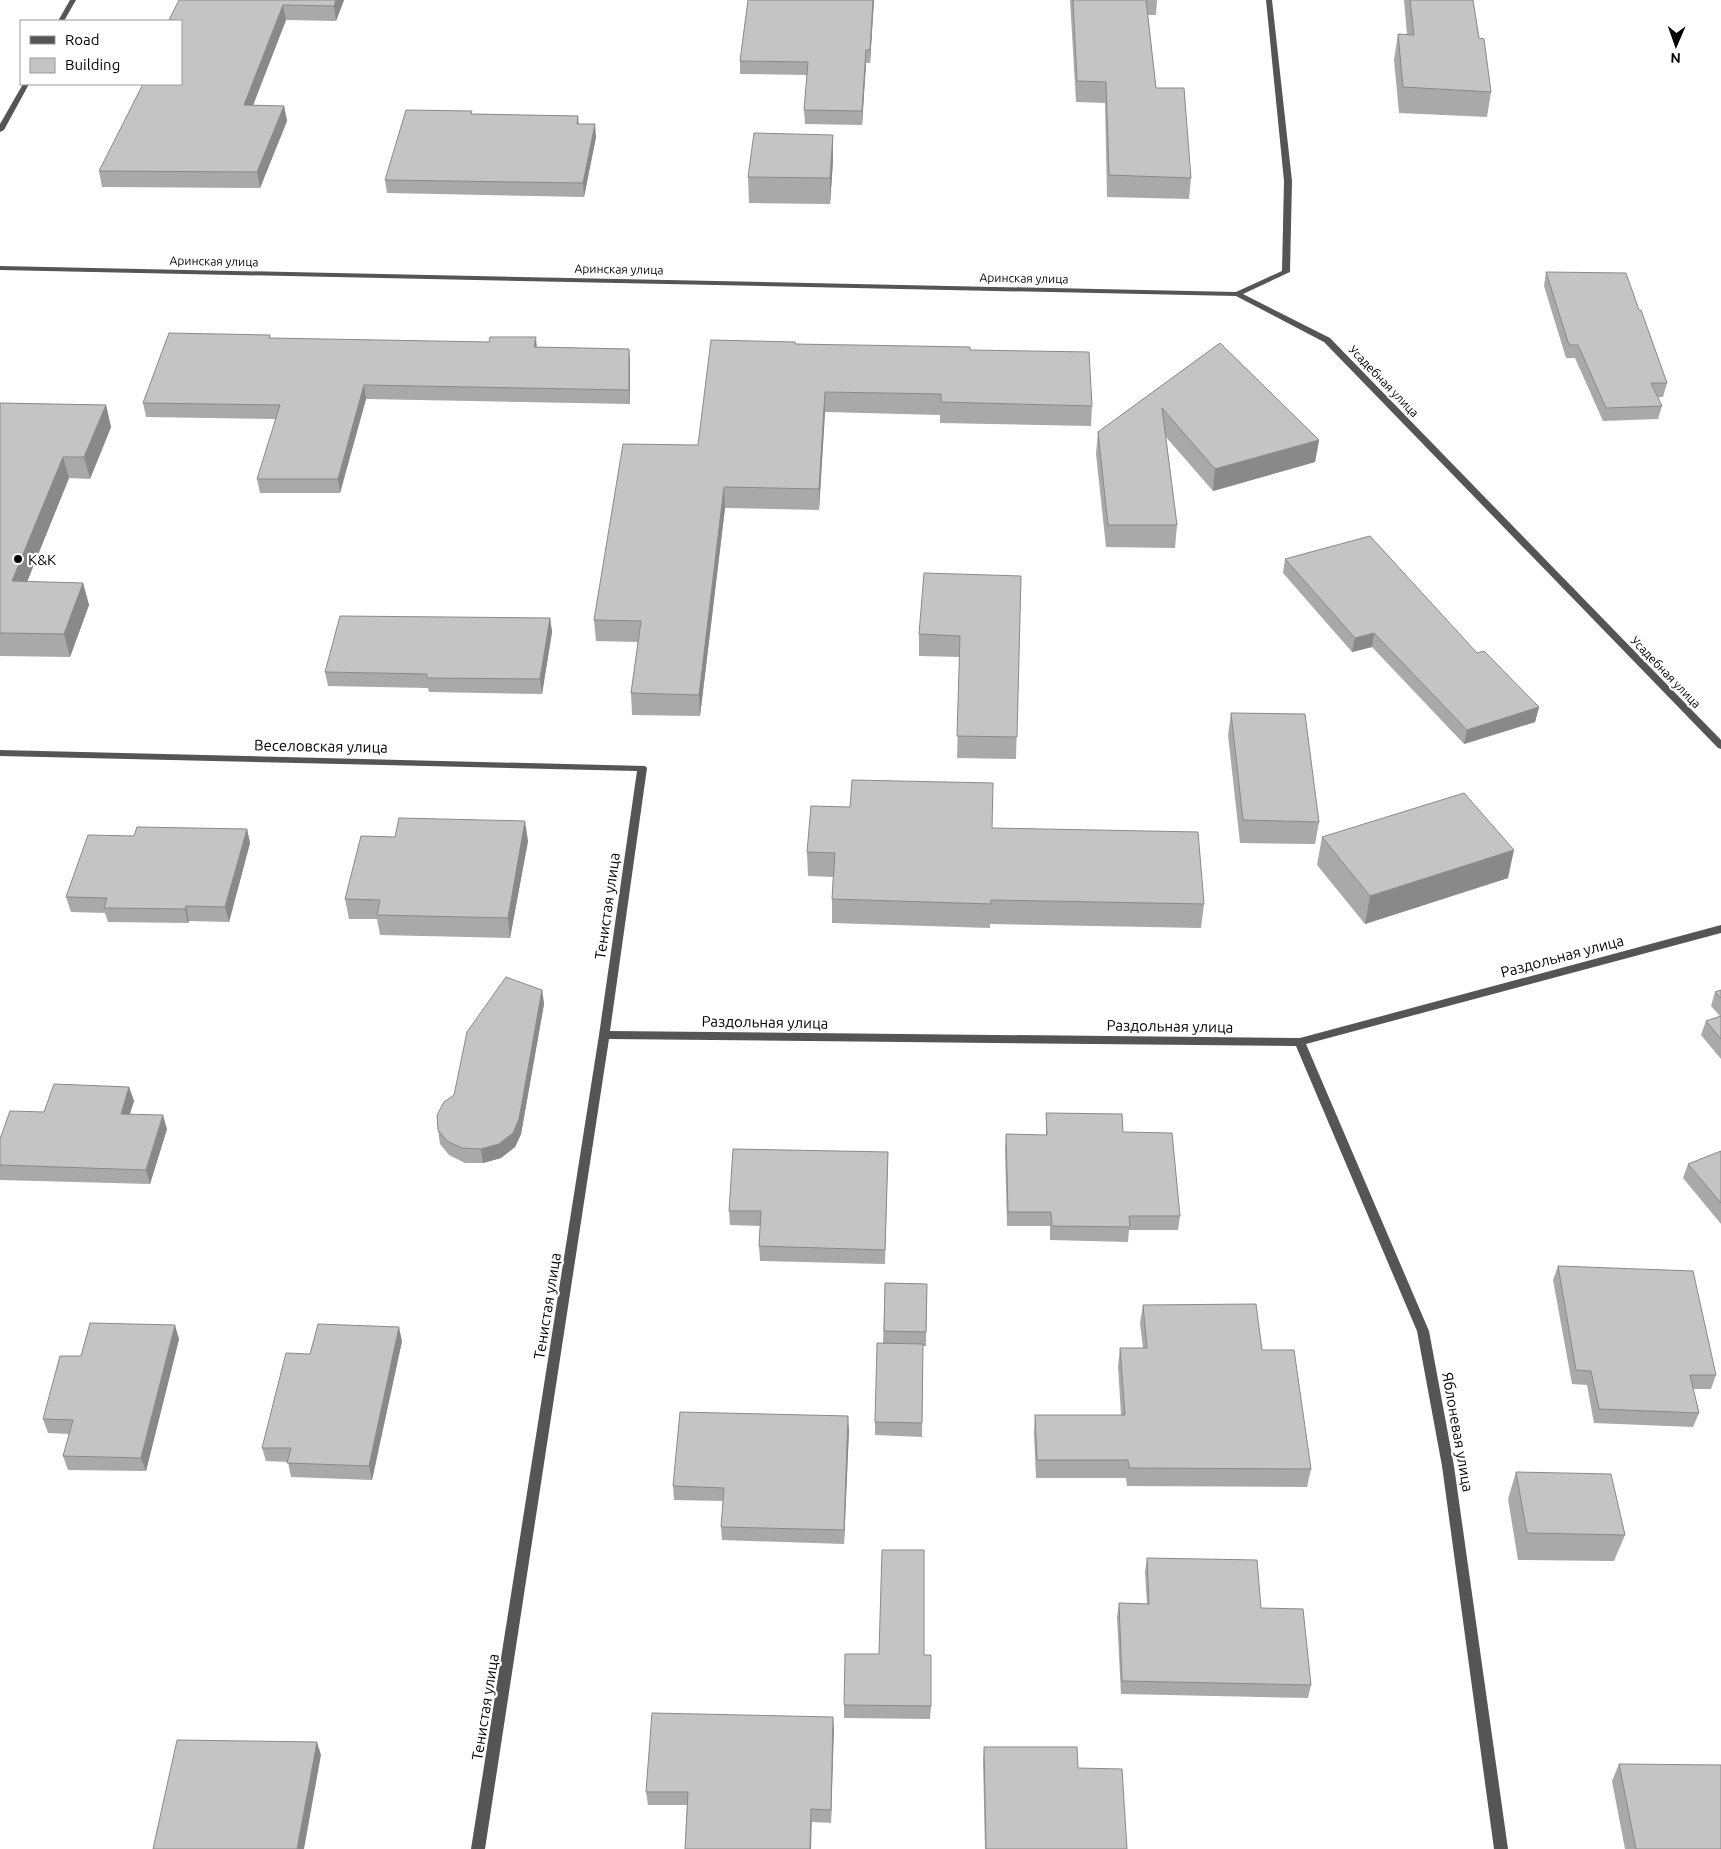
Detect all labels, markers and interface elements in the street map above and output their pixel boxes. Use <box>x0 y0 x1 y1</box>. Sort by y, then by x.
legend <box>20 20 182 85</box>
north arrow <box>1651 20 1701 70</box>
text: Road <box>65 31 100 48</box>
text: N <box>1670 50 1681 66</box>
text: Building <box>65 56 120 73</box>
street label: Аринская улица <box>169 254 259 268</box>
street label: Аринская улица <box>574 262 664 276</box>
street label: Аринская улица <box>979 271 1069 285</box>
street label: Усадебная улица <box>1347 343 1421 419</box>
place label: K&K <box>28 551 56 568</box>
marker: K&K <box>12 553 24 565</box>
street label: Усадебная улица <box>1629 634 1703 710</box>
street label: Веселовская улица <box>254 736 388 756</box>
street label: Тенистая улица <box>591 851 623 961</box>
street label: Раздольная улица <box>1499 931 1625 981</box>
street label: Раздольная улица <box>701 1012 829 1032</box>
street label: Раздольная улица <box>1106 1016 1234 1036</box>
street label: Тенистая улица <box>530 1251 564 1361</box>
street label: Яблоневая улица <box>1439 1371 1477 1493</box>
street label: Тенистая улица <box>468 1652 502 1762</box>

